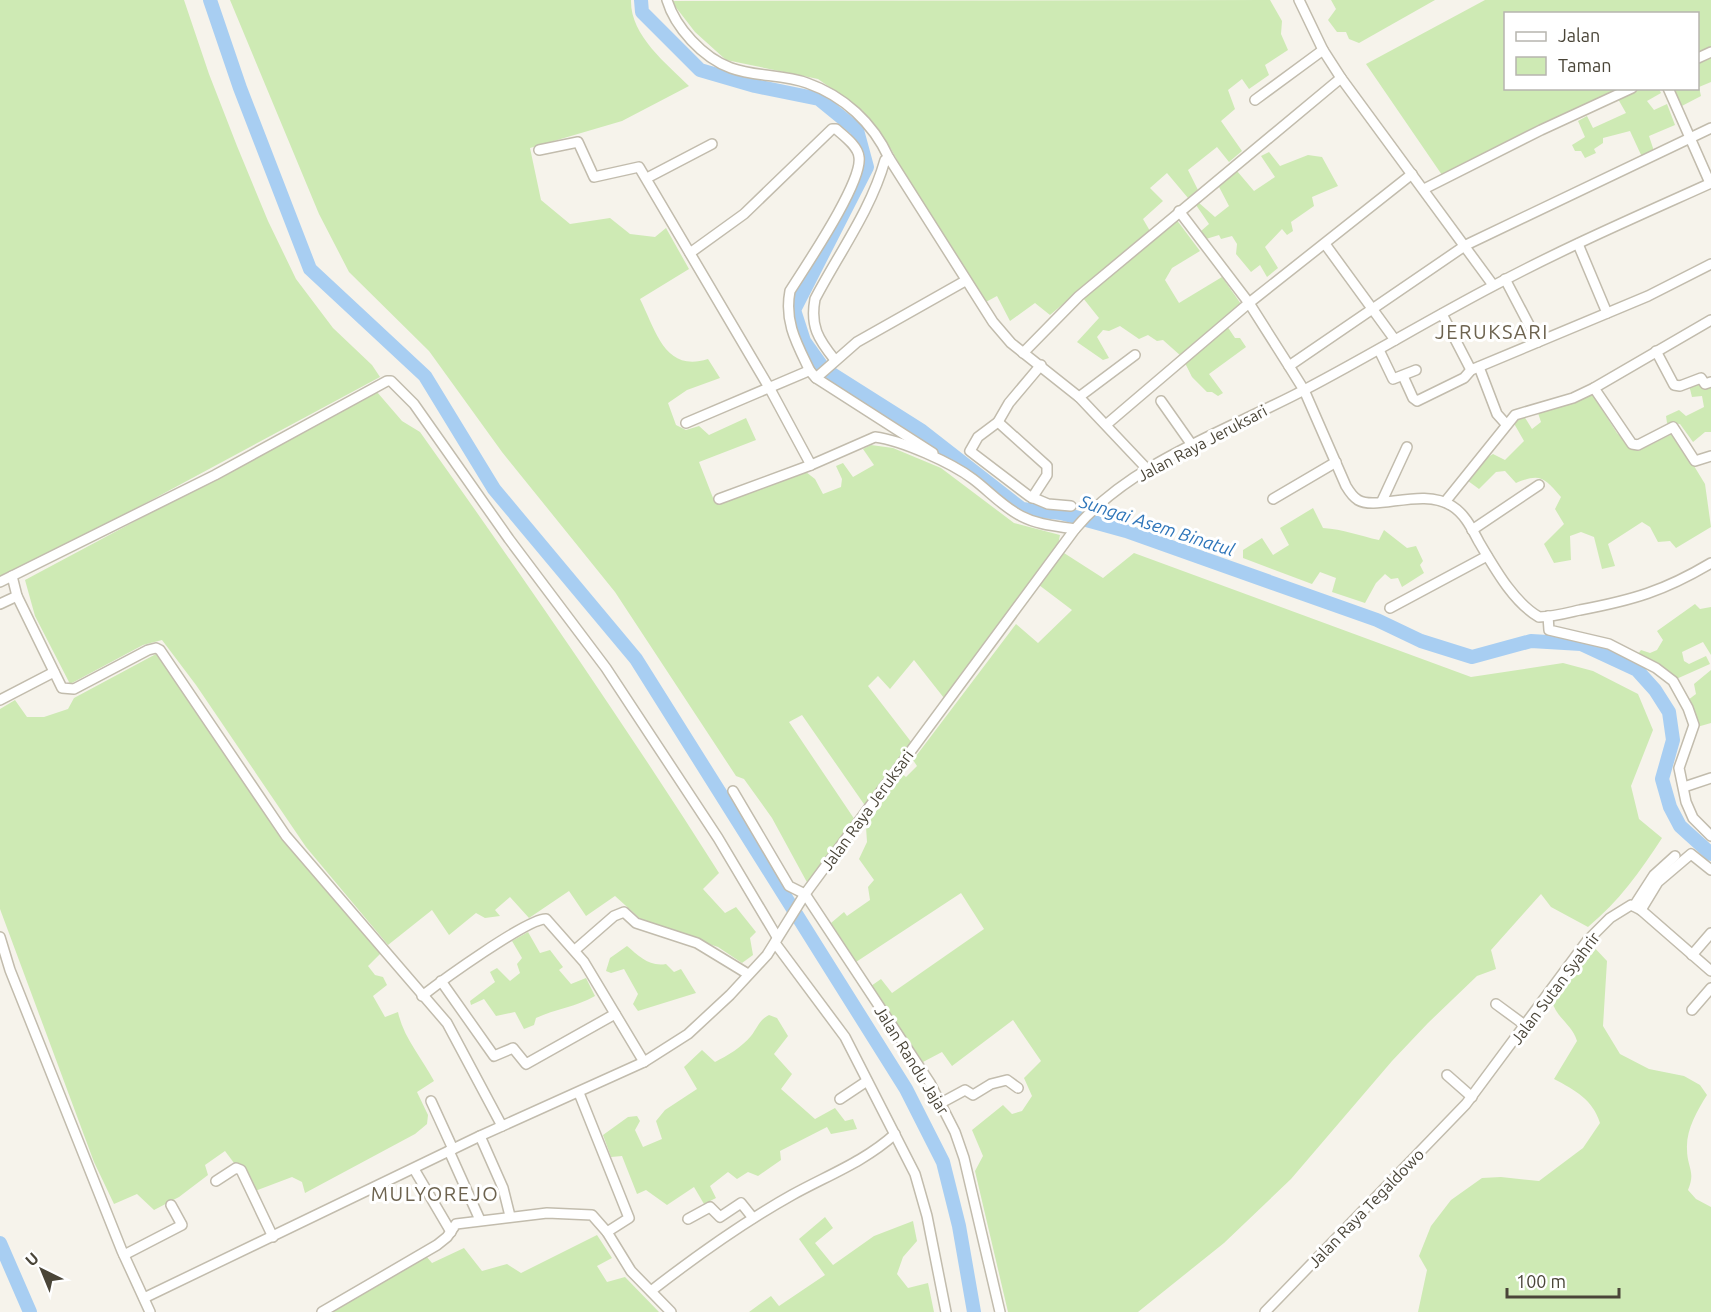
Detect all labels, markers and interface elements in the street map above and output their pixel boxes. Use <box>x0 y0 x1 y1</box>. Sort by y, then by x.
legend <box>1504 12 1699 90</box>
text: Jalan <box>1558 25 1600 45</box>
text: Taman <box>1558 55 1612 75</box>
district label: JERUKSARI <box>1435 320 1549 343</box>
street label: Jalan Raya Jeruksari <box>1134 401 1270 485</box>
water label: Sungai Asem Binatul <box>1076 490 1237 560</box>
street label: Jalan Raya Jeruksari <box>817 746 917 874</box>
street label: Jalan Sutan Syahrir <box>1507 929 1603 1047</box>
street label: Jalan Randu Jajar <box>871 1002 953 1118</box>
street label: Jalan Raya Tegaldowo <box>1305 1145 1427 1271</box>
district label: MULYOREJO <box>371 1182 499 1205</box>
north arrow <box>12 1240 72 1300</box>
text: U <box>22 1249 42 1269</box>
scale bar <box>1507 1261 1620 1299</box>
text: 100 m <box>1516 1271 1566 1291</box>

